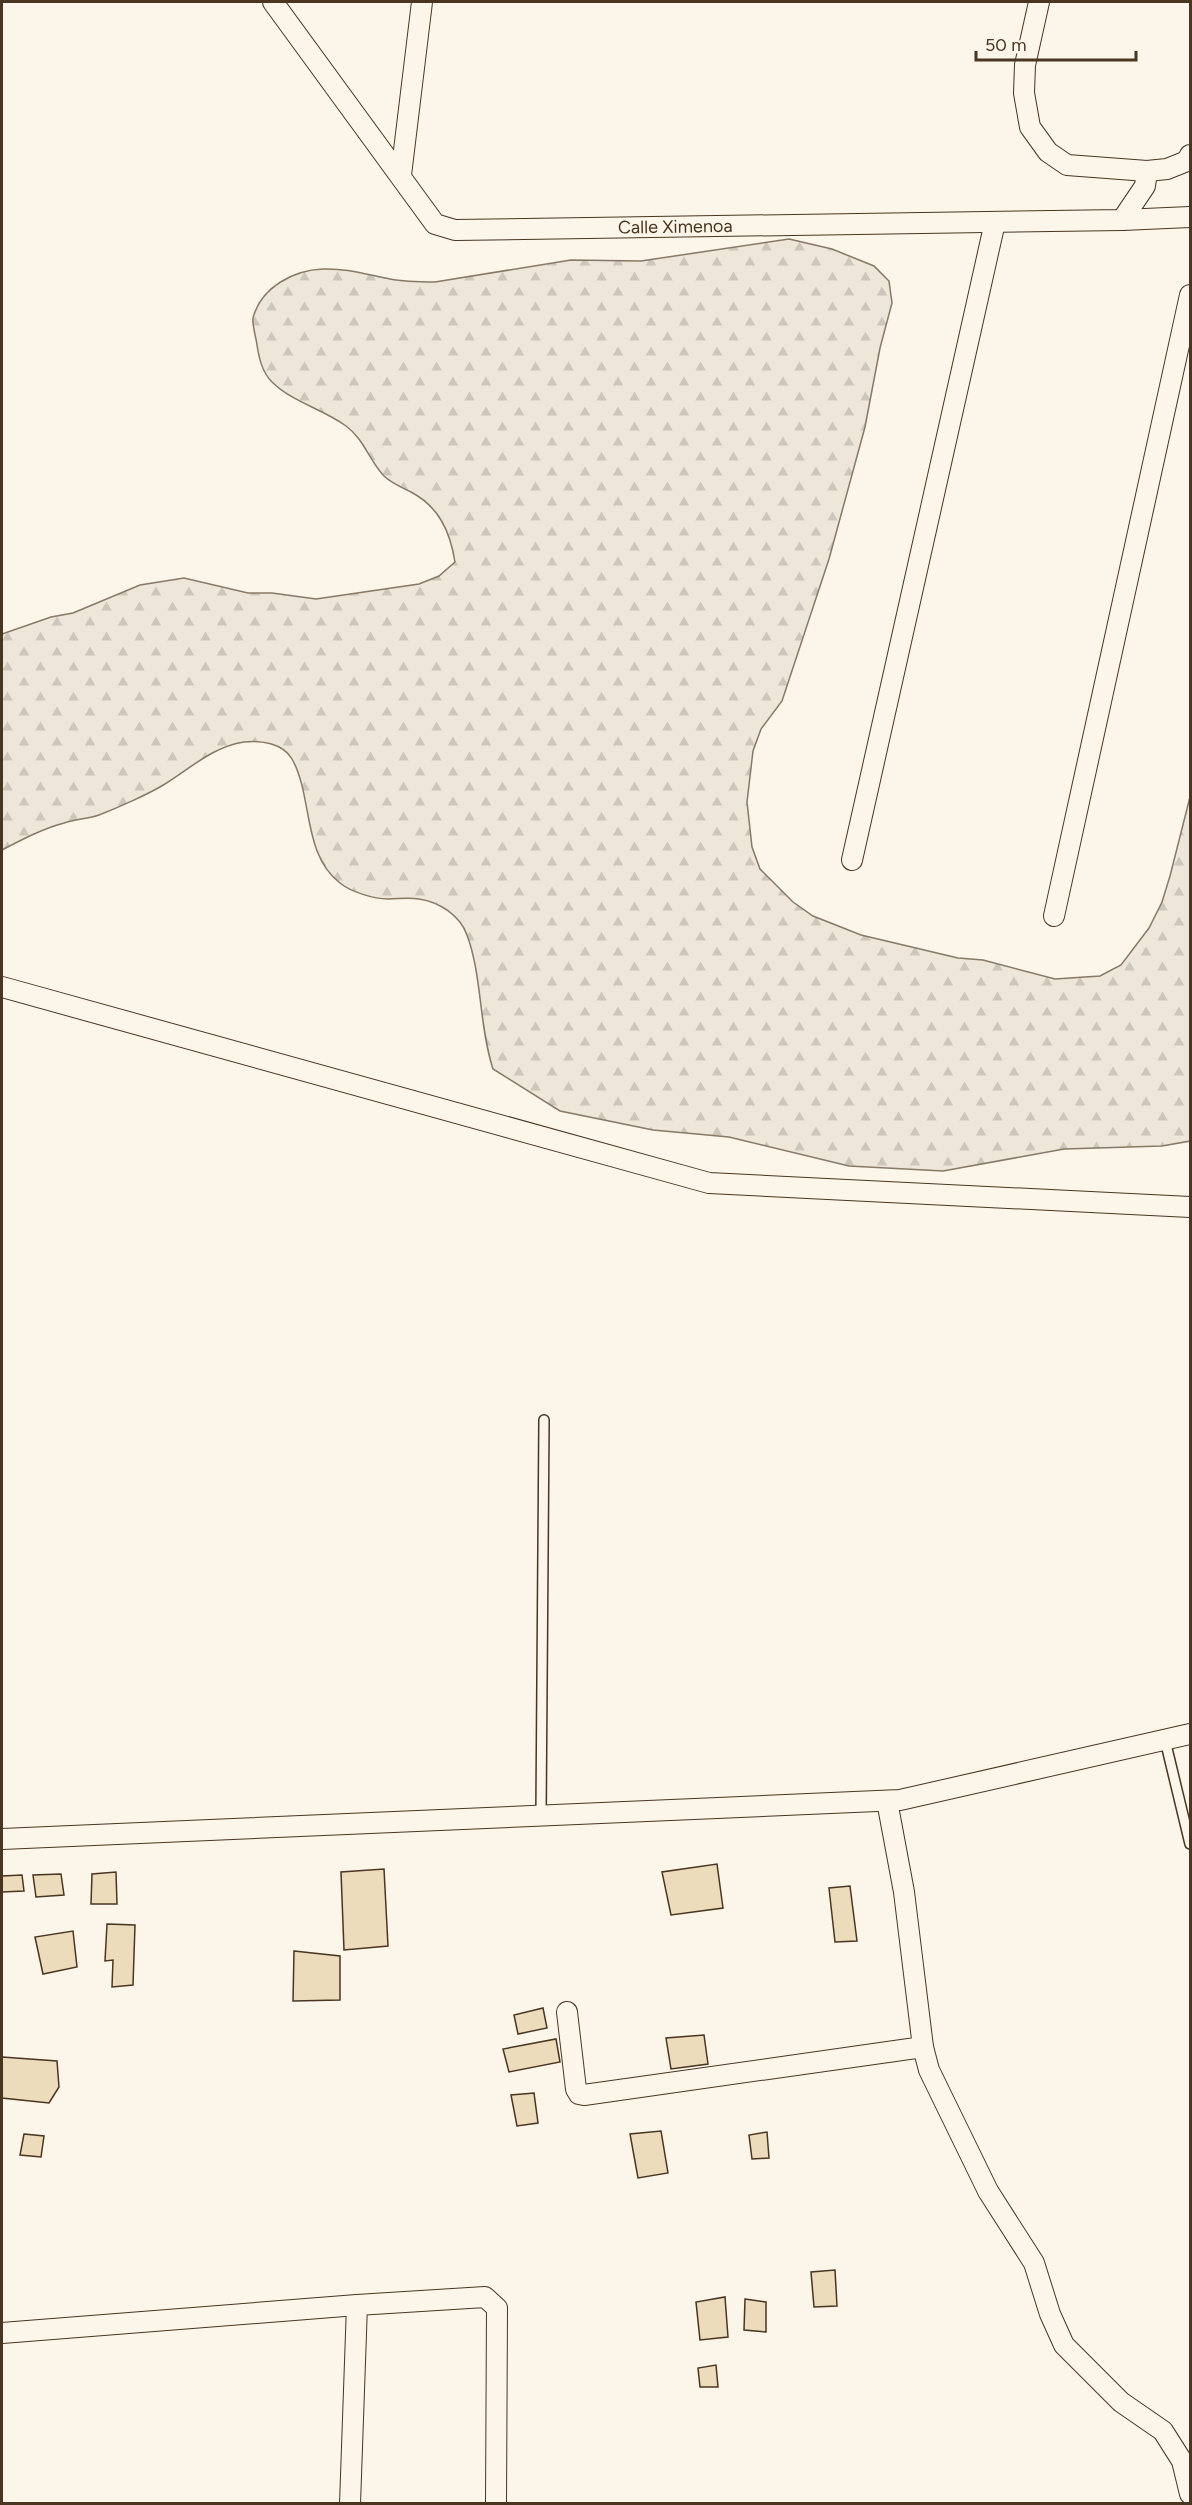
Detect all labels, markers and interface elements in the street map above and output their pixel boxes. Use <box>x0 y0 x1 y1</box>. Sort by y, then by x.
scale bar <box>976 24 1136 62</box>
text: 50 m <box>985 34 1027 56</box>
street label: Calle Ximenoa <box>618 215 733 239</box>

